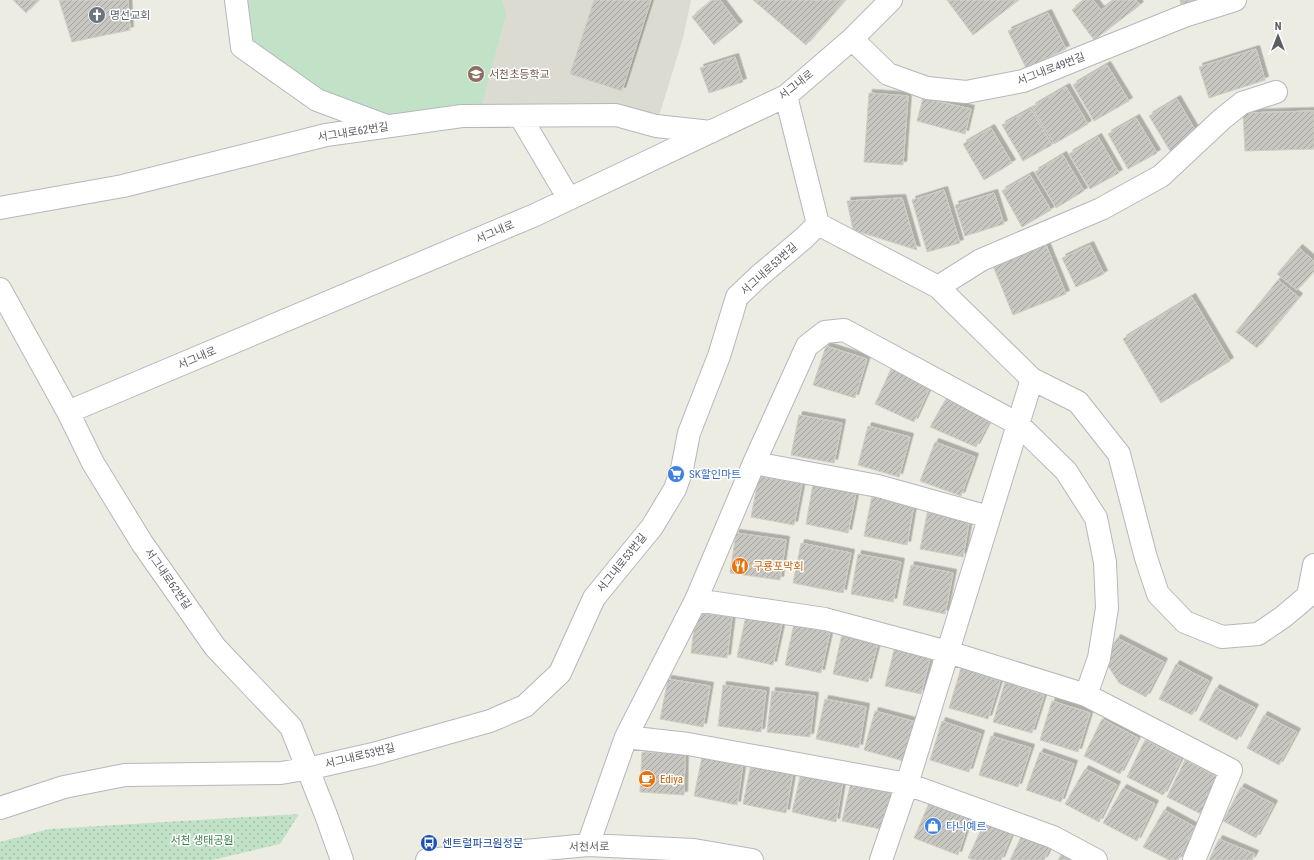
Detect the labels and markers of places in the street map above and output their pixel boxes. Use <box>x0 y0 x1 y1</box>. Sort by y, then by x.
church icon: 명선교회 <box>87 5 107 25</box>
place label: 명선교회 <box>110 9 150 22</box>
school or university icon: 서천초등학교 <box>466 64 486 84</box>
place label: 서천초등학교 <box>489 68 550 81</box>
supermarket icon: SK할인마트 <box>666 464 686 484</box>
place label: SK할인마트 <box>689 468 741 481</box>
restaurant icon: 구룡포막회 <box>730 556 750 576</box>
place label: 구룡포막회 <box>753 560 804 573</box>
cafe icon: Ediya <box>637 769 657 789</box>
place label: Ediya <box>660 773 683 786</box>
shop icon: 타니예르 <box>923 816 943 836</box>
place label: 타니예르 <box>946 820 986 833</box>
bus stop icon: 센트럴파크원정문 <box>419 833 439 853</box>
place label: 센트럴파크원정문 <box>442 837 523 850</box>

